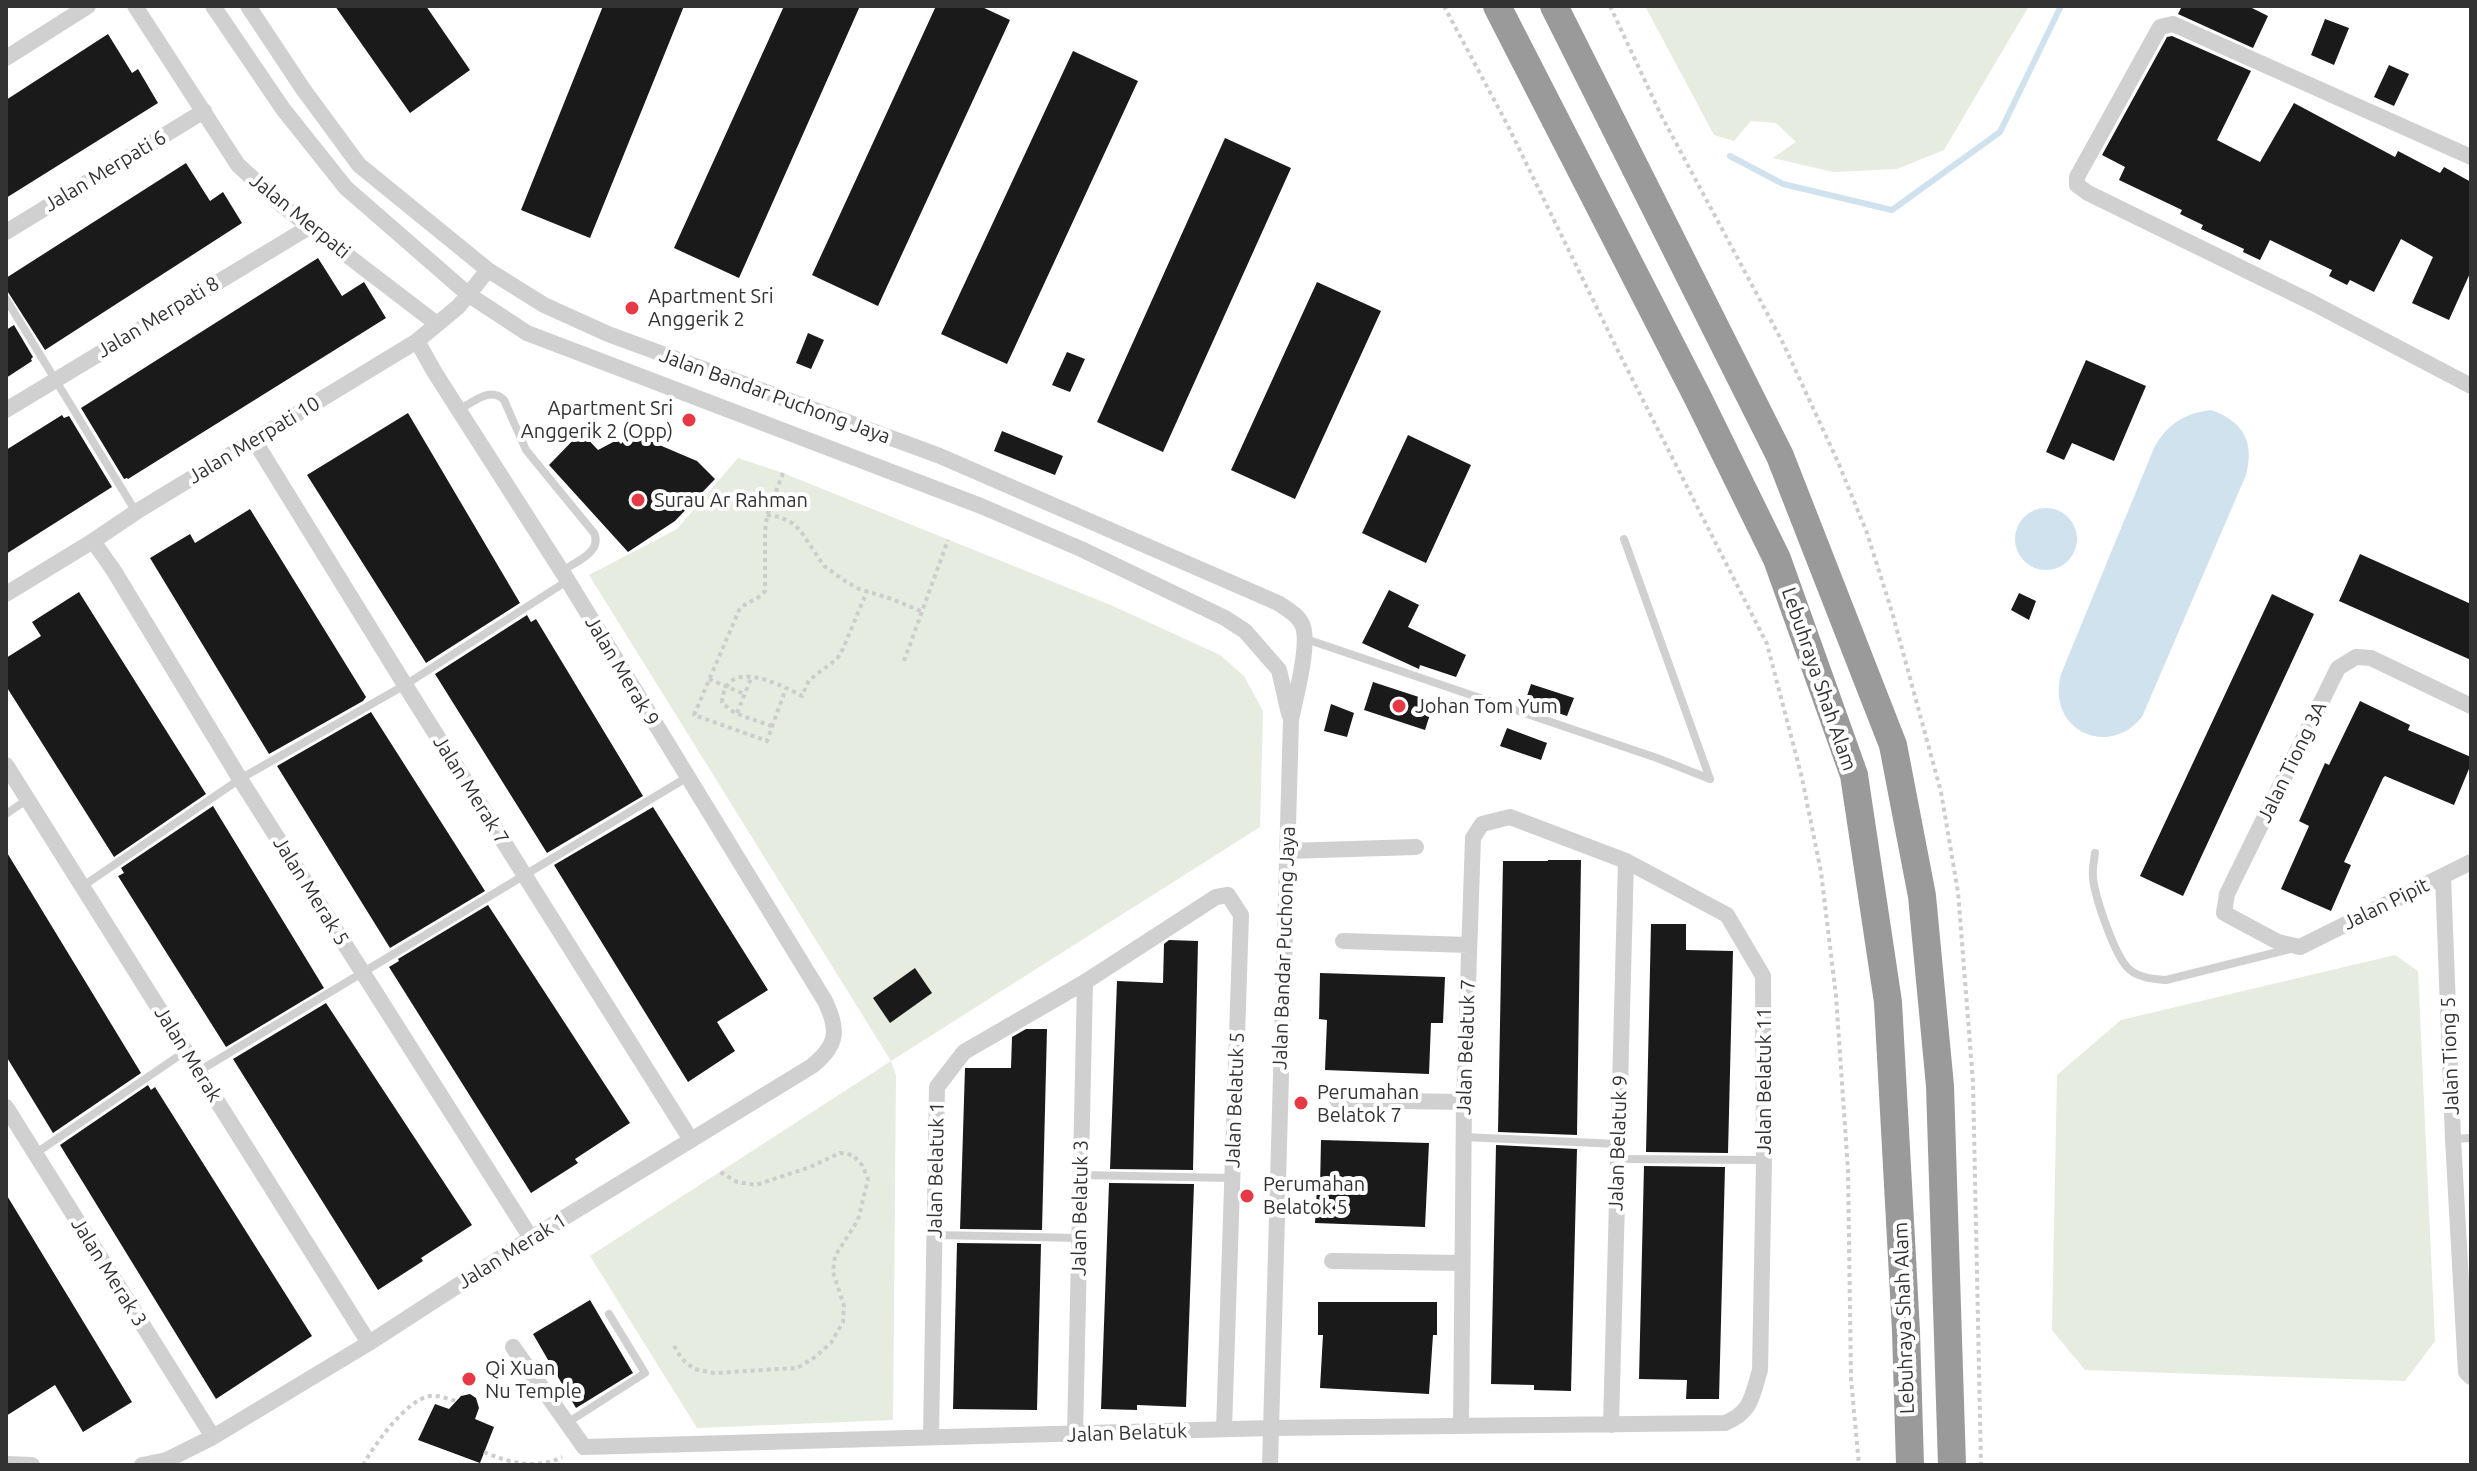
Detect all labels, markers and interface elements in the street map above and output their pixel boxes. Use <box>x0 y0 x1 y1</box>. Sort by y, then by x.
street label: Jalan Merpati 6 <box>40 125 170 217</box>
street label: Jalan Merpati <box>245 168 355 264</box>
street label: Jalan Merpati 8 <box>93 271 223 363</box>
place label: Apartment Sri Anggerik 2 <box>648 284 773 331</box>
marker: Apartment Sri Anggerik 2 <box>623 299 641 317</box>
street label: Jalan Bandar Puchong Jaya <box>656 343 894 449</box>
street label: Jalan Merpati 10 <box>184 391 324 489</box>
place label: Apartment Sri Anggerik 2 (Opp) <box>521 396 673 443</box>
marker: Apartment Sri Anggerik 2 (Opp) <box>680 411 698 429</box>
place label: Surau Ar Rahman <box>654 488 808 512</box>
marker: Surau Ar Rahman <box>629 491 647 509</box>
street label: Lebuhraya Shah Alam <box>1776 584 1862 774</box>
street label: Jalan Merak 9 <box>580 612 664 730</box>
place label: Johan Tom Yum <box>1415 694 1558 718</box>
marker: Johan Tom Yum <box>1390 697 1408 715</box>
street label: Jalan Tiong 3A <box>2252 698 2332 826</box>
street label: Jalan Merak 7 <box>428 731 514 849</box>
street label: Jalan Bandar Puchong Jaya <box>1268 826 1300 1070</box>
street label: Jalan Merak 5 <box>268 832 354 950</box>
street label: Jalan Pipit <box>2339 873 2433 935</box>
street label: Jalan Belatuk 7 <box>1452 979 1480 1115</box>
street label: Jalan Tiong 5 <box>2436 996 2464 1116</box>
street label: Jalan Merak <box>149 1002 227 1106</box>
street label: Jalan Belatuk 11 <box>1752 1007 1776 1155</box>
street label: Jalan Belatuk 5 <box>1221 1032 1249 1168</box>
street label: Jalan Belatuk 9 <box>1604 1075 1632 1211</box>
place label: Perumahan Belatok 7 <box>1317 1080 1419 1127</box>
marker: Perumahan Belatok 7 <box>1292 1094 1310 1112</box>
street label: Jalan Belatuk 1 <box>923 1102 949 1238</box>
street label: Jalan Belatuk 3 <box>1067 1140 1093 1276</box>
place label: Perumahan Belatok 5 <box>1263 1172 1365 1219</box>
marker: Perumahan Belatok 5 <box>1238 1187 1256 1205</box>
street label: Jalan Merak 1 <box>453 1208 571 1294</box>
street label: Jalan Merak 3 <box>66 1213 152 1331</box>
street label: Lebuhraya Shah Alam <box>1889 1222 1919 1414</box>
place label: Qi Xuan Nu Temple <box>485 1356 582 1403</box>
marker: Qi Xuan Nu Temple <box>460 1370 478 1388</box>
street label: Jalan Belatuk <box>1066 1419 1188 1447</box>

